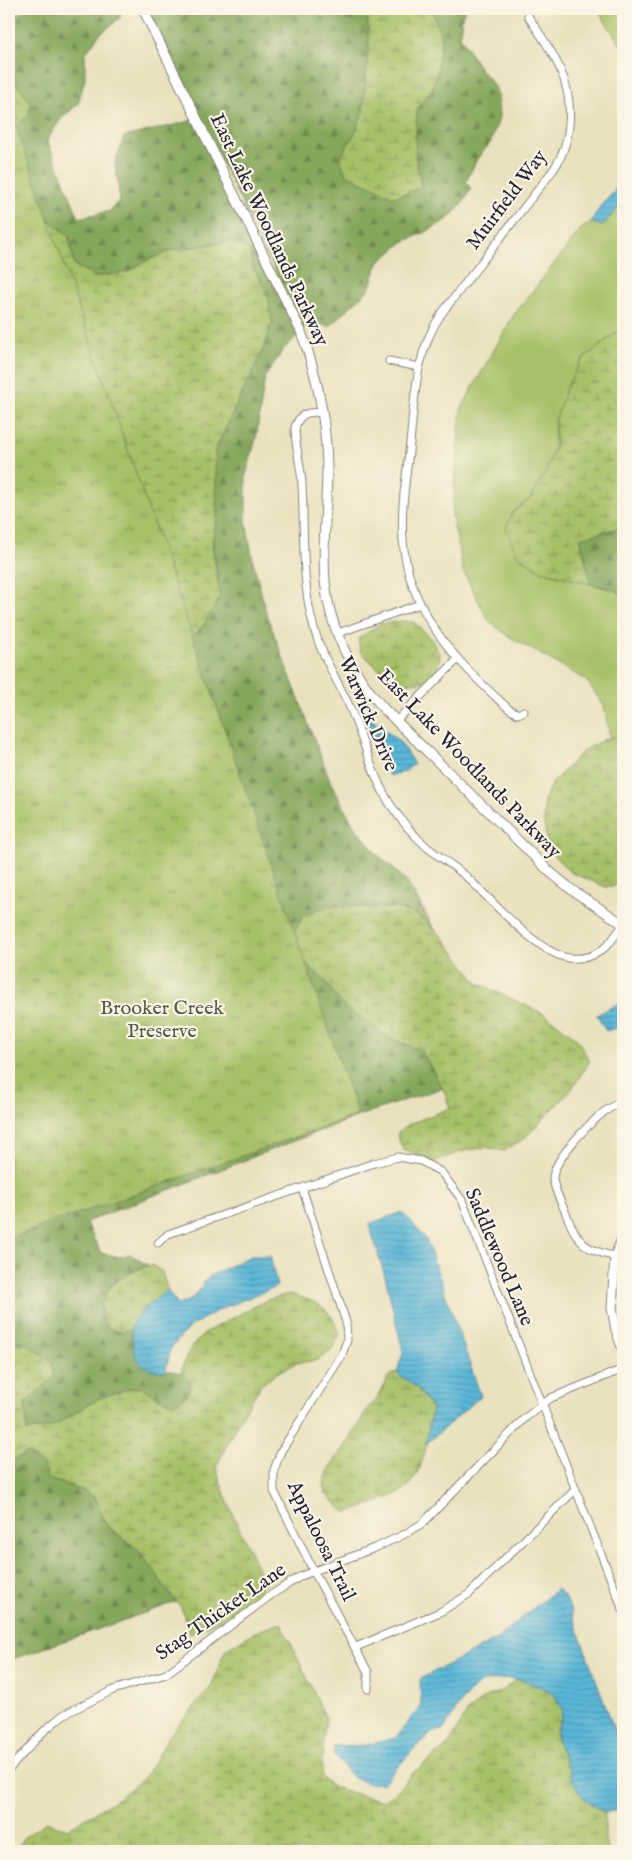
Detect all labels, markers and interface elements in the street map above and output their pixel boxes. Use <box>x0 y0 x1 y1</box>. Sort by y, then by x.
street label: East Lake Woodlands Parkway <box>204 110 334 351</box>
street label: Muirfield Way <box>461 145 553 255</box>
street label: Warwick Drive <box>333 653 403 775</box>
street label: East Lake Woodlands Parkway <box>372 664 566 864</box>
park label: Brooker Creek Preserve <box>100 996 224 1044</box>
street label: Saddlewood Lane <box>459 1184 539 1330</box>
street label: Appaloosa Trail <box>281 1476 361 1606</box>
street label: Stag Thicket Lane <box>151 1558 291 1666</box>

